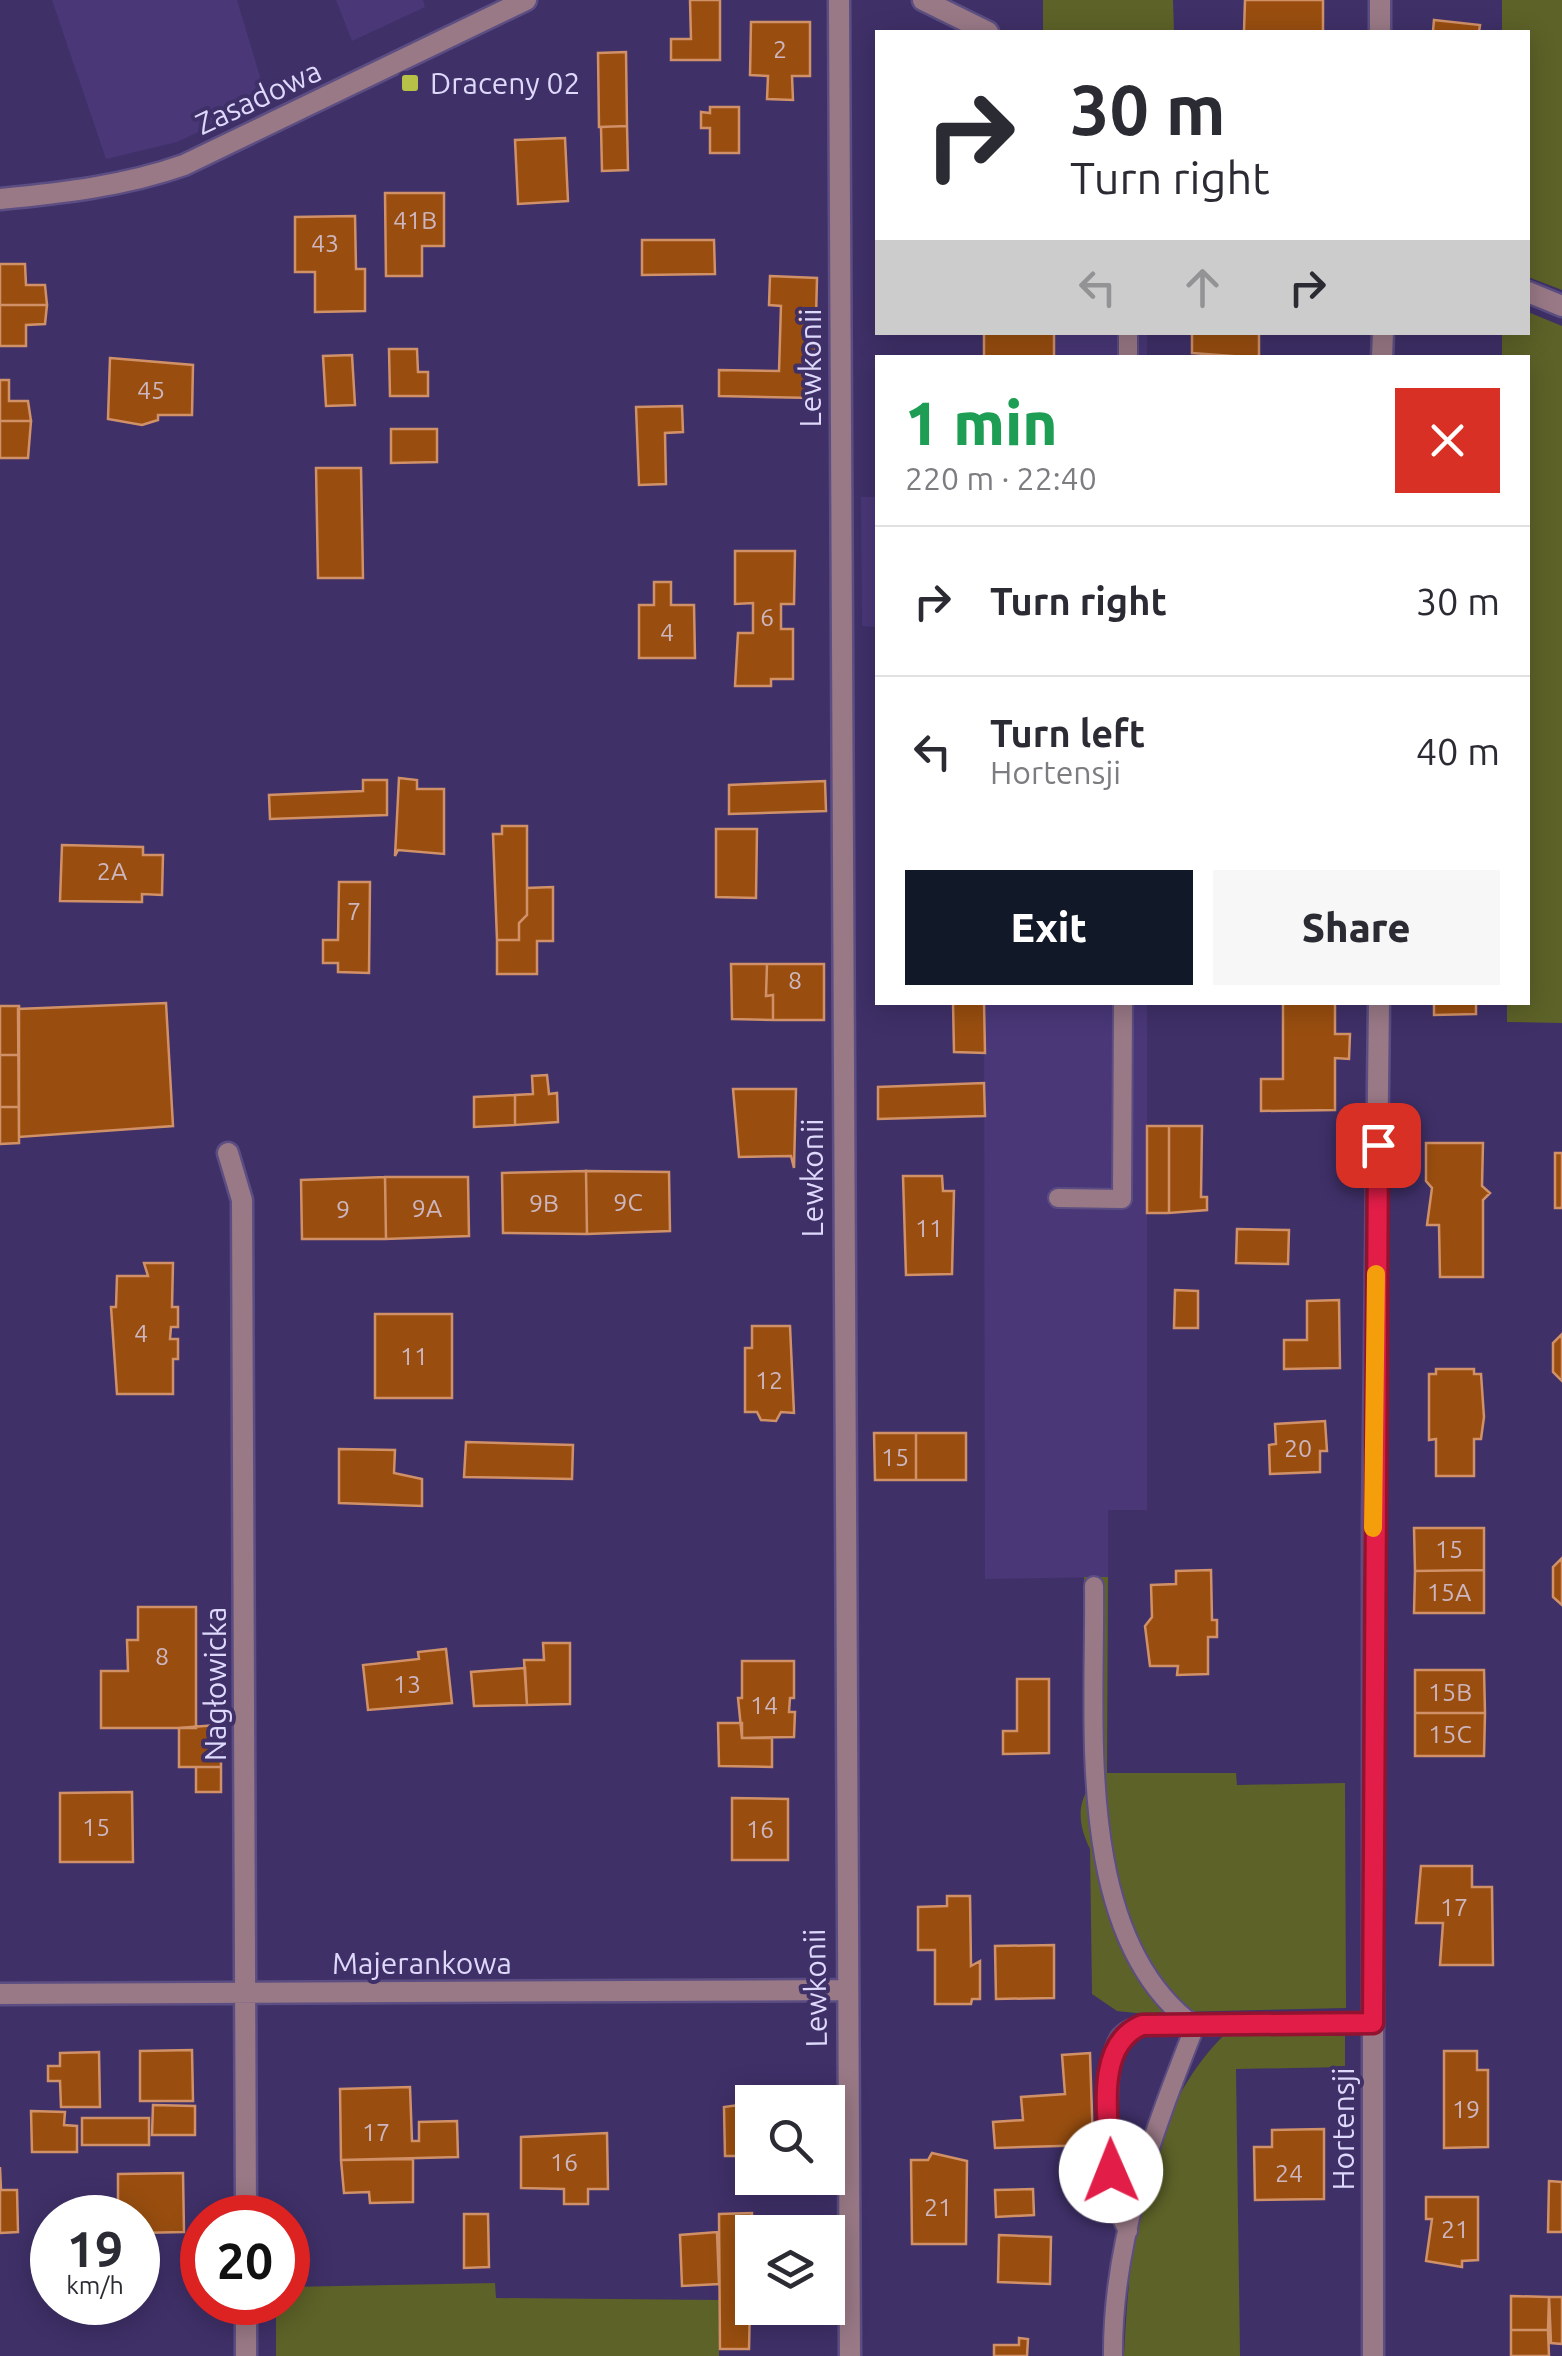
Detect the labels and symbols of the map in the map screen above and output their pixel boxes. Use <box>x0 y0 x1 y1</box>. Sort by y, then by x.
house number: 2 <box>773 35 787 63</box>
street label: Zasadowa <box>190 53 326 141</box>
place label: Draceny 02 <box>430 66 580 100</box>
marker: Draceny 02 <box>399 72 421 94</box>
house number: 41B <box>393 206 437 234</box>
house number: 43 <box>311 229 339 257</box>
street label: Lewkonii <box>793 309 827 427</box>
house number: 45 <box>137 376 165 404</box>
house number: 6 <box>760 603 774 631</box>
house number: 4 <box>660 618 674 646</box>
house number: 2A <box>97 857 127 885</box>
house number: 7 <box>347 897 361 925</box>
house number: 8 <box>788 966 802 994</box>
pin <box>1336 1103 1421 1188</box>
street label: Lewkonii <box>795 1119 829 1237</box>
house number: 9C <box>613 1188 643 1216</box>
house number: 9B <box>529 1189 559 1217</box>
house number: 9A <box>412 1194 442 1222</box>
house number: 9 <box>336 1195 350 1223</box>
house number: 11 <box>915 1214 943 1242</box>
house number: 4 <box>134 1319 148 1347</box>
house number: 11 <box>400 1342 428 1370</box>
house number: 12 <box>755 1366 783 1394</box>
house number: 20 <box>1284 1434 1312 1462</box>
house number: 15 <box>881 1443 909 1471</box>
house number: 15 <box>1435 1535 1463 1563</box>
house number: 15A <box>1427 1578 1471 1606</box>
street label: Nagłowicka <box>198 1607 232 1761</box>
house number: 8 <box>155 1642 169 1670</box>
house number: 13 <box>393 1670 421 1698</box>
house number: 15B <box>1428 1678 1472 1706</box>
house number: 14 <box>750 1691 778 1719</box>
house number: 15C <box>1428 1720 1472 1748</box>
house number: 15 <box>82 1813 110 1841</box>
house number: 16 <box>746 1815 774 1843</box>
house number: 17 <box>1440 1893 1468 1921</box>
street label: Lewkonii <box>797 1928 833 2048</box>
street label: Majerankowa <box>332 1946 512 1980</box>
street label: Hortensji <box>1326 2068 1360 2190</box>
house number: 19 <box>1452 2095 1480 2123</box>
house number: 17 <box>362 2118 390 2146</box>
position arrow <box>1059 2119 1163 2223</box>
house number: 16 <box>550 2148 578 2176</box>
house number: 24 <box>1275 2159 1303 2187</box>
house number: 21 <box>924 2193 952 2221</box>
speed limit sign: 20 <box>180 2195 310 2325</box>
house number: 21 <box>1441 2215 1469 2243</box>

